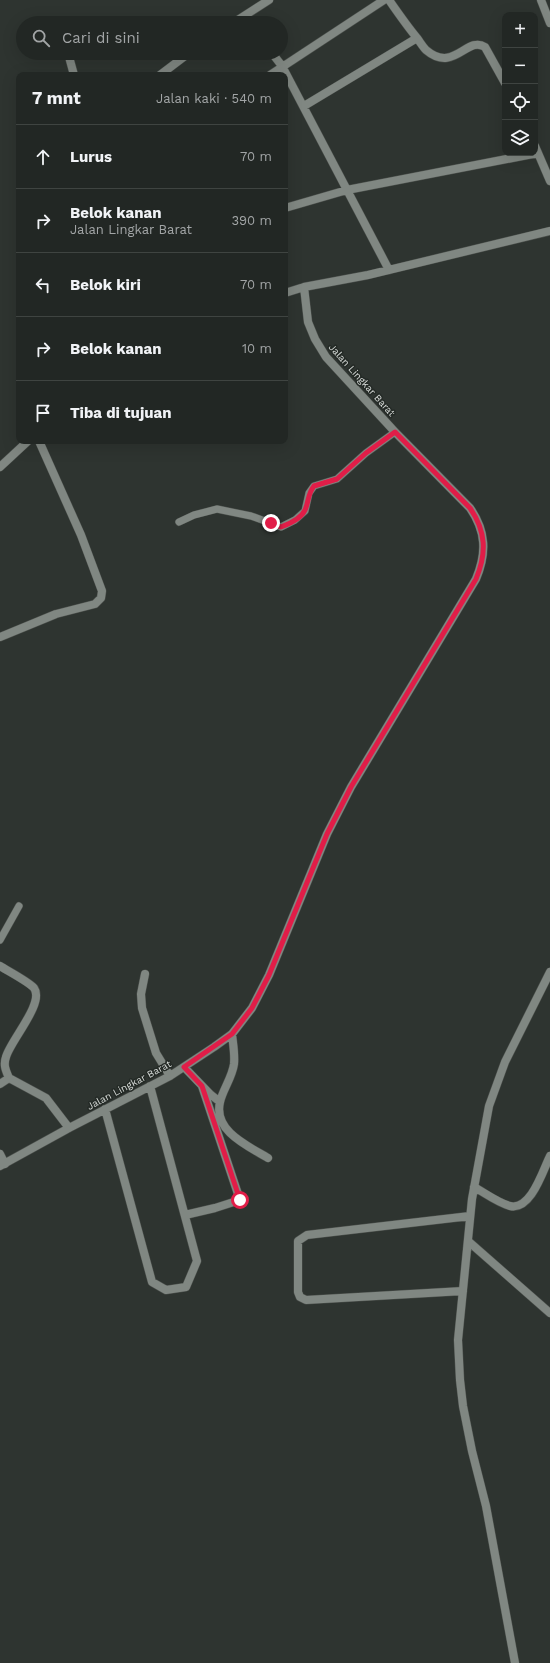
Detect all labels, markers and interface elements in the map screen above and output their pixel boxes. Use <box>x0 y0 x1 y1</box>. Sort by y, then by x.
map controls <box>502 12 538 156</box>
button: + <box>502 12 538 48</box>
search box <box>16 16 288 60</box>
icon: search <box>30 27 52 49</box>
text: Cari di sini <box>62 29 140 47</box>
button: − <box>502 48 538 84</box>
button: locate <box>502 84 538 120</box>
text: 7 mnt <box>32 88 81 108</box>
text: Jalan kaki · 540 m <box>156 91 272 106</box>
button: layers <box>502 120 538 156</box>
icon: ahead <box>32 146 54 168</box>
text: Lurus <box>70 148 112 166</box>
text: 70 m <box>240 149 272 164</box>
text: Belok kanan <box>70 204 161 222</box>
icon: right <box>32 210 54 232</box>
text: 390 m <box>231 213 272 228</box>
text: Jalan Lingkar Barat <box>70 222 192 237</box>
icon: left <box>32 274 54 296</box>
text: Belok kiri <box>70 276 141 294</box>
text: 70 m <box>240 277 272 292</box>
icon: right <box>32 338 54 360</box>
text: Belok kanan <box>70 340 161 358</box>
text: 10 m <box>242 341 272 356</box>
street label: Jalan Lingkar Barat <box>327 341 398 419</box>
icon: arrive <box>32 402 54 424</box>
text: Tiba di tujuan <box>70 404 172 422</box>
route end <box>262 514 280 532</box>
street label: Jalan Lingkar Barat <box>85 1058 174 1112</box>
route start <box>231 1191 249 1209</box>

